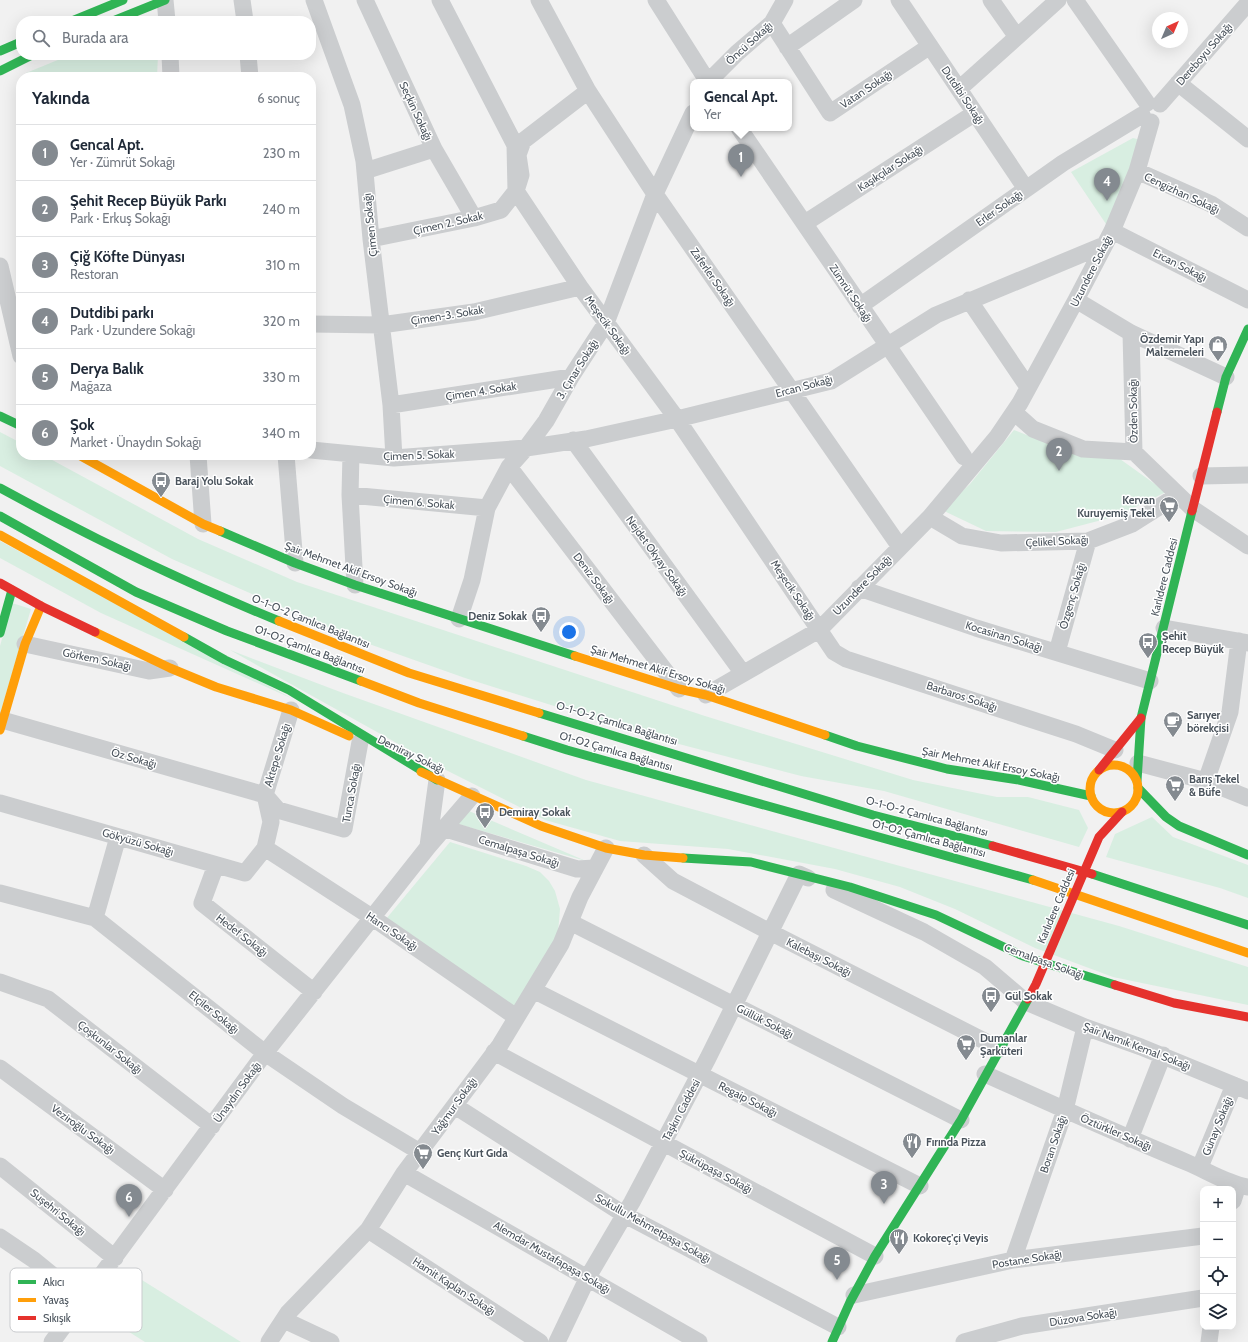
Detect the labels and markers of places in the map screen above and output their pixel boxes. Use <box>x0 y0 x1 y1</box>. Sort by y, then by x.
pin: 1 <box>728 144 754 177</box>
pin: 4 <box>1094 168 1120 201</box>
place label: Özdemir Yapı Malzemeleri <box>1140 332 1204 359</box>
shop icon: Özdemir Yapı Malzemeleri <box>1207 334 1229 362</box>
pin: 2 <box>1046 438 1072 471</box>
bus stop icon: Baraj Yolu Sokak <box>150 470 172 498</box>
place label: Baraj Yolu Sokak <box>175 474 254 488</box>
place label: Kervan Kuruyemiş Tekel <box>1077 493 1155 520</box>
supermarket icon: Kervan Kuruyemiş Tekel <box>1158 495 1180 523</box>
bus stop icon: Deniz Sokak <box>530 605 552 633</box>
place label: Deniz Sokak <box>468 609 528 623</box>
place label: Şehit Recep Büyük <box>1162 629 1225 656</box>
bus stop icon: Şehit Recep Büyük <box>1137 631 1159 659</box>
place label: Sarıyer börekçisi <box>1187 708 1229 735</box>
cafe icon: Sarıyer börekçisi <box>1162 710 1184 738</box>
place label: Barış Tekel & Büfe <box>1189 772 1239 799</box>
supermarket icon: Barış Tekel & Büfe <box>1164 774 1186 802</box>
bus stop icon: Demiray Sokak <box>474 801 496 829</box>
place label: Demiray Sokak <box>499 805 571 819</box>
bus stop icon: Gül Sokak <box>980 985 1002 1013</box>
place label: Gül Sokak <box>1005 989 1053 1003</box>
place label: Dumanlar Şarküteri <box>980 1031 1027 1058</box>
supermarket icon: Dumanlar Şarküteri <box>955 1033 977 1061</box>
restaurant icon: Fırında Pizza <box>901 1131 923 1159</box>
place label: Fırında Pizza <box>926 1135 986 1149</box>
supermarket icon: Genç Kurt Gıda <box>412 1142 434 1170</box>
place label: Genç Kurt Gıda <box>437 1146 508 1160</box>
pin: 3 <box>871 1171 897 1204</box>
pin: 6 <box>116 1184 142 1217</box>
restaurant icon: Kokoreç'çi Veyis <box>888 1227 910 1255</box>
place label: Kokoreç'çi Veyis <box>913 1231 989 1245</box>
pin: 5 <box>824 1247 850 1280</box>

